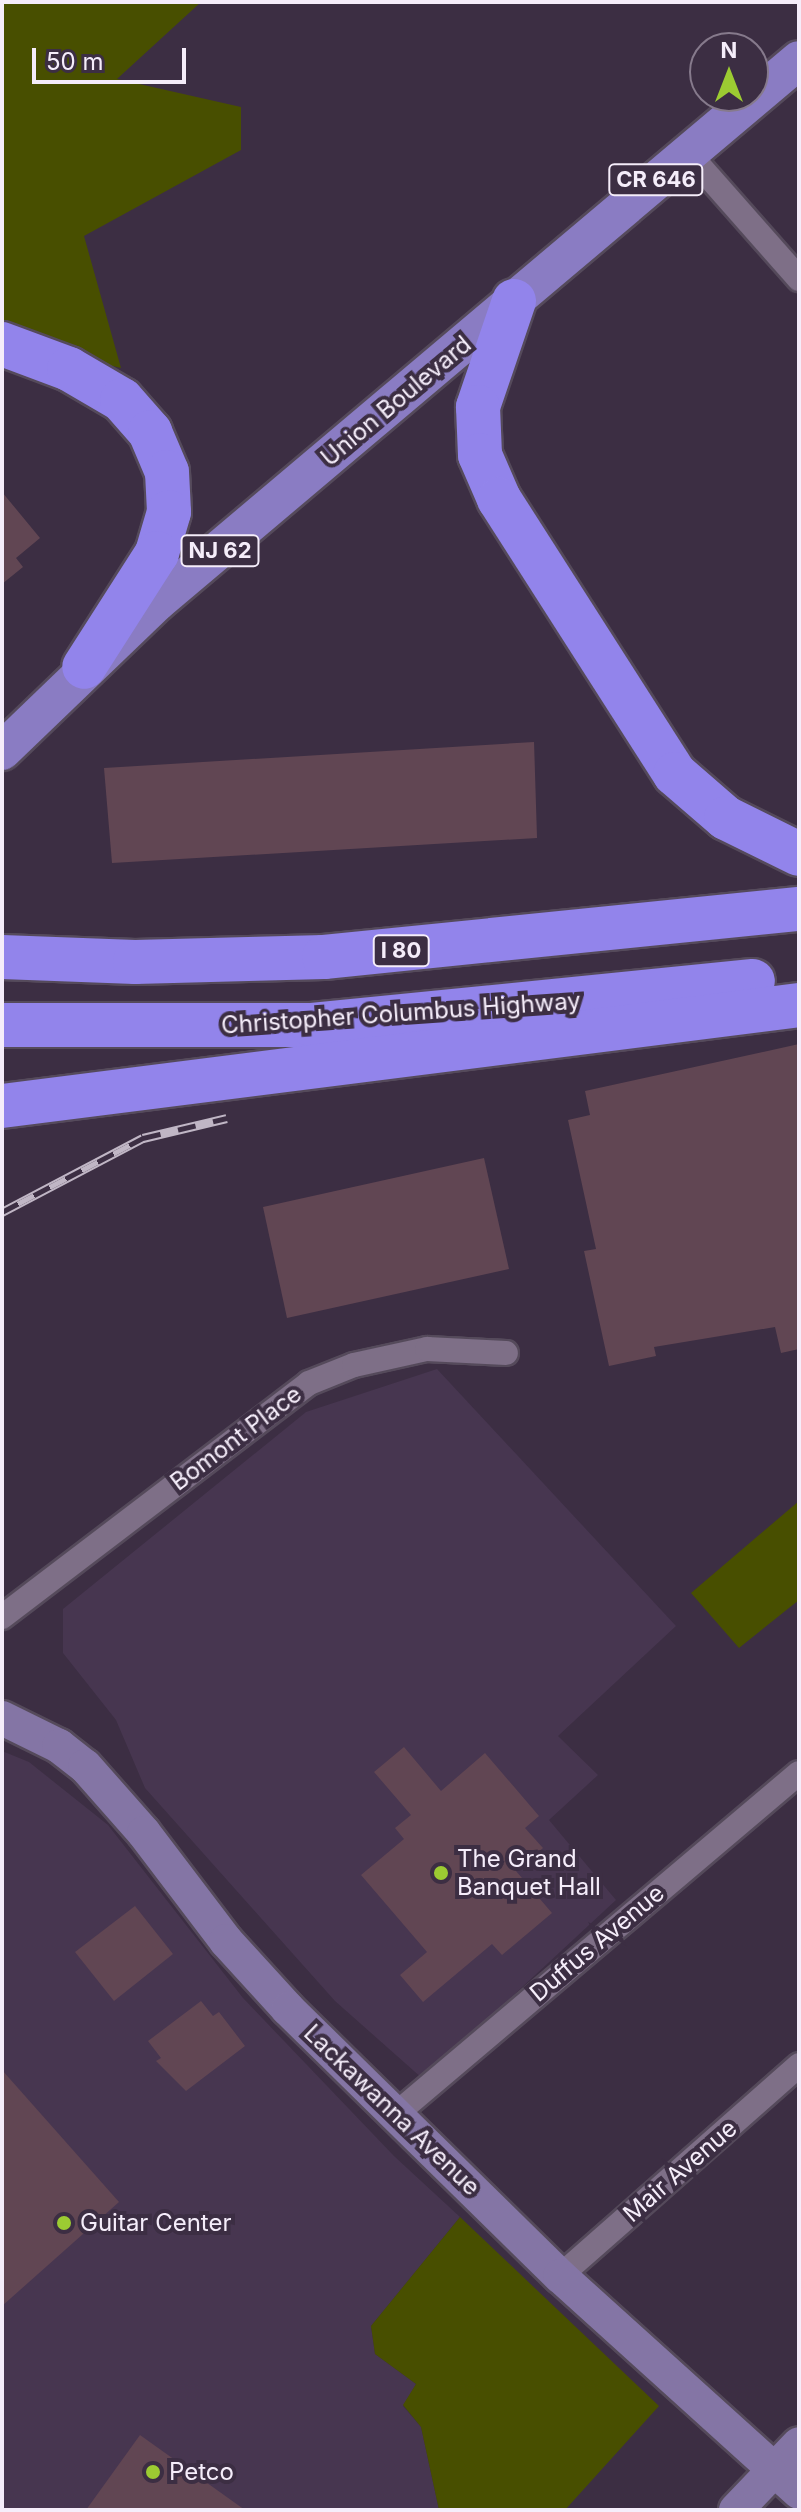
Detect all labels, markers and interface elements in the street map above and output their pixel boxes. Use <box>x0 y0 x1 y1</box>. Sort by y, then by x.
scale bar <box>36 32 190 82</box>
north arrow <box>689 32 769 112</box>
text: N <box>721 37 737 63</box>
text: 50 m <box>46 47 104 76</box>
road number: CR 646 <box>608 162 704 198</box>
street label: Union Boulevard <box>315 330 477 472</box>
road number: NJ 62 <box>180 533 260 569</box>
road number: I 80 <box>371 933 431 969</box>
street label: Christopher Columbus Highway <box>220 986 582 1040</box>
street label: Bomont Place <box>165 1379 307 1497</box>
place label: The Grand Banquet Hall <box>457 1845 601 1901</box>
marker: The Grand Banquet Hall <box>432 1864 450 1882</box>
street label: Duffus Avenue <box>524 1879 670 2007</box>
street label: Lackawanna Avenue <box>298 2019 486 2201</box>
street label: Mair Avenue <box>617 2114 743 2228</box>
place label: Guitar Center <box>80 2209 231 2237</box>
marker: Guitar Center <box>55 2214 73 2232</box>
place label: Petco <box>169 2458 234 2486</box>
marker: Petco <box>144 2463 162 2481</box>

